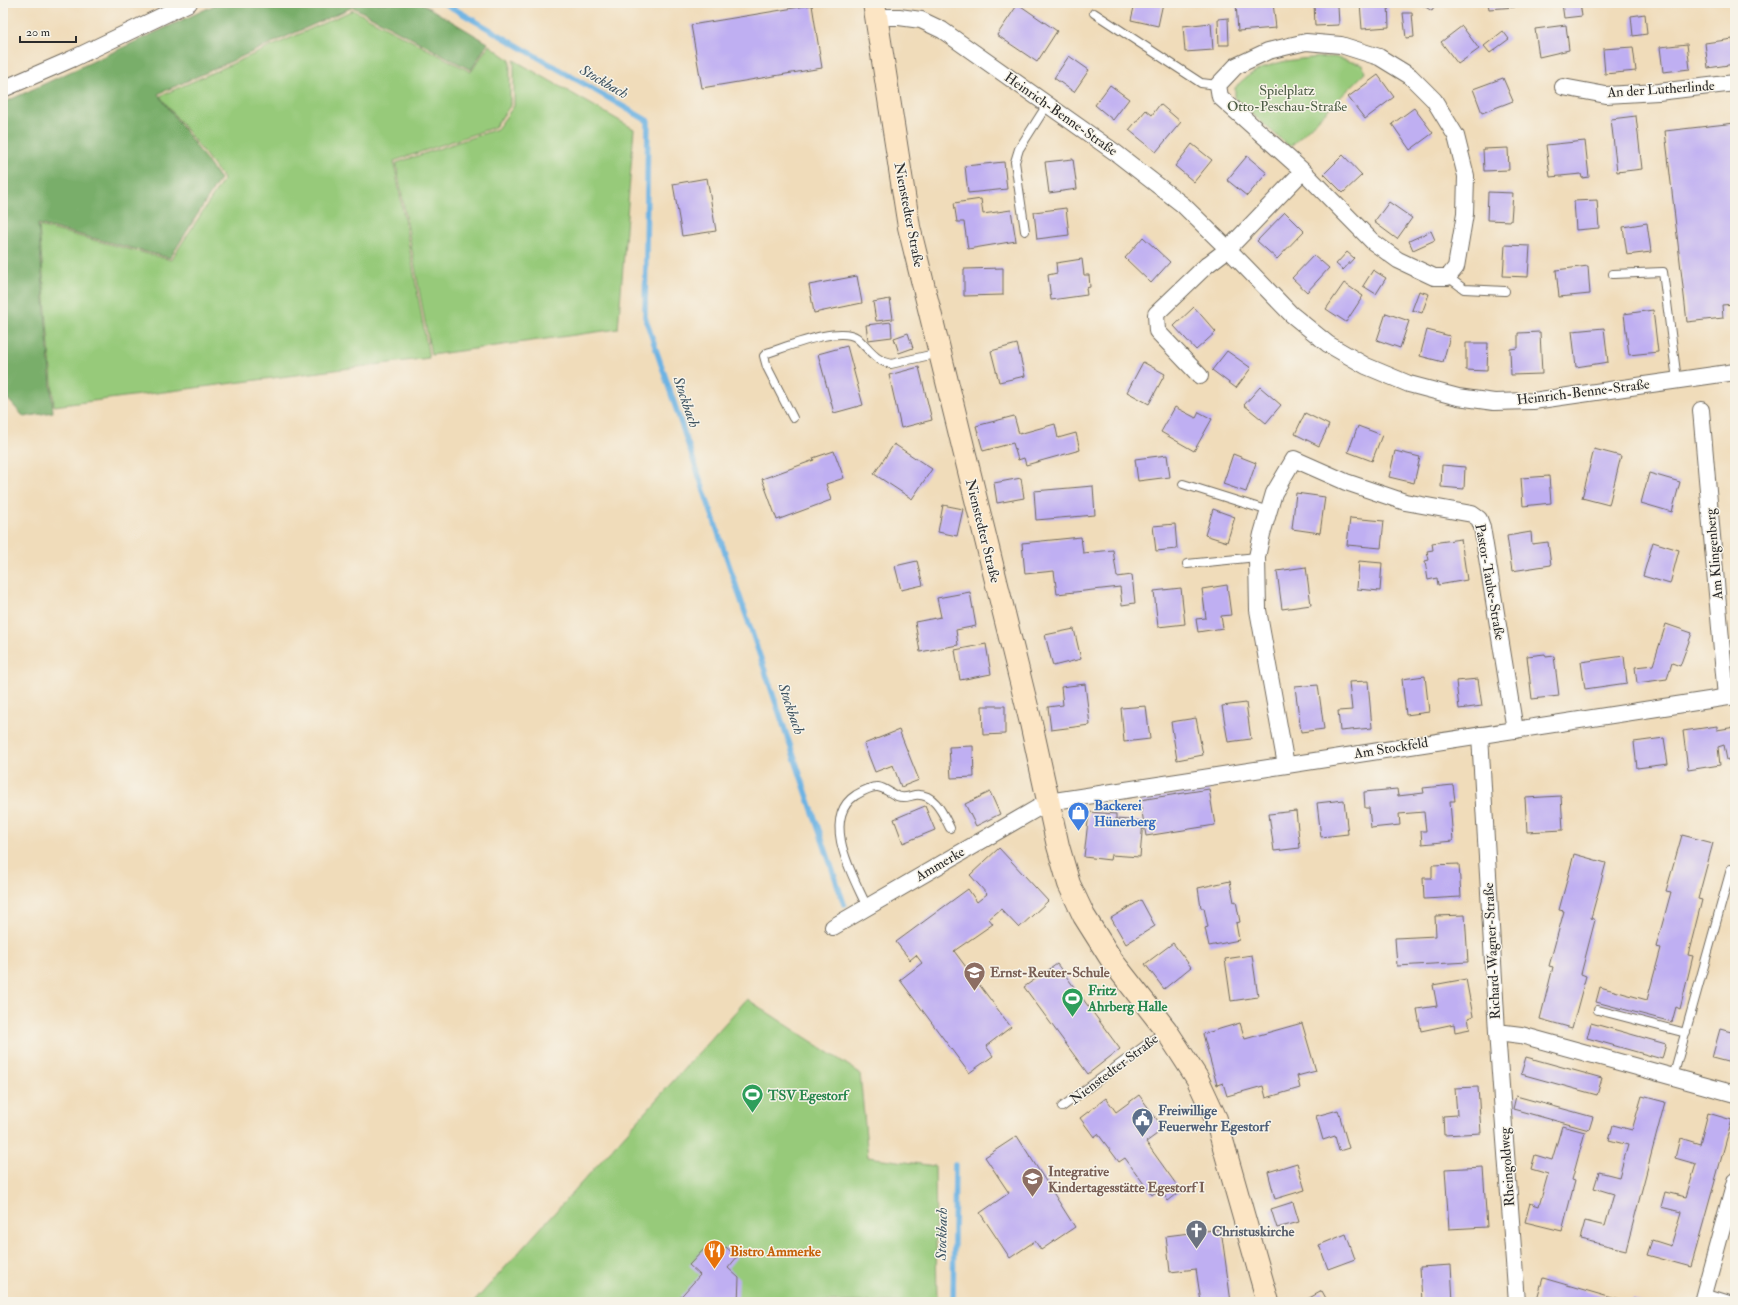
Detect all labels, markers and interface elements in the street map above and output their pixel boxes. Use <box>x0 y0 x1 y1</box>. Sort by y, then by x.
scale bar <box>20 18 76 44</box>
text: 20 m <box>26 25 51 40</box>
water label: Stockbach <box>575 60 632 104</box>
street label: Heinrich-Benne-Straße <box>1001 69 1121 159</box>
street label: An der Lutherlinde <box>1606 77 1715 101</box>
park label: Spielplatz Otto-Peschau-Straße <box>1227 82 1347 115</box>
street label: Nienstedter Straße <box>890 161 928 269</box>
water label: Stockbach <box>668 373 704 430</box>
street label: Heinrich-Benne-Straße <box>1516 375 1651 409</box>
street label: Nienstedter Straße <box>962 477 1004 585</box>
street label: Am Klingenberg <box>1701 506 1727 601</box>
street label: Pastor-Taube-Straße <box>1471 522 1509 642</box>
water label: Stockbach <box>773 680 809 737</box>
street label: Am Stockfeld <box>1352 734 1429 762</box>
place label: Backerei Hünerberg <box>1094 797 1157 831</box>
shop icon: Backerei Hünerberg <box>1065 800 1091 833</box>
street label: Ammerke <box>912 843 968 885</box>
street label: Richard-Wagner-Straße <box>1480 882 1504 1020</box>
school or university icon: Ernst-Reuter-Schule <box>962 959 988 992</box>
place label: Ernst-Reuter-Schule <box>990 964 1110 981</box>
place label: Fritz Ahrberg Halle <box>1087 982 1168 1016</box>
sports icon: Fritz Ahrberg Halle <box>1059 985 1085 1018</box>
street label: Nienstedter Straße <box>1066 1030 1162 1108</box>
sports icon: TSV Egestorf <box>740 1082 766 1115</box>
place label: TSV Egestorf <box>767 1087 850 1105</box>
place label: Freiwillige Feuerwehr Egestorf <box>1158 1102 1272 1136</box>
public building icon: Freiwillige Feuerwehr Egestorf <box>1130 1105 1156 1138</box>
street label: Rheingoldweg <box>1496 1126 1518 1207</box>
place label: Integrative Kindertagesstätte Egestorf I <box>1048 1163 1205 1197</box>
school or university icon: Integrative Kindertagesstätte Egestorf I <box>1020 1166 1046 1199</box>
water label: Stockbach <box>932 1207 952 1262</box>
church icon: Christuskirche <box>1183 1218 1209 1251</box>
place label: Christuskirche <box>1212 1223 1295 1240</box>
restaurant icon: Bistro Ammerke <box>701 1238 727 1271</box>
place label: Bistro Ammerke <box>730 1243 821 1260</box>

